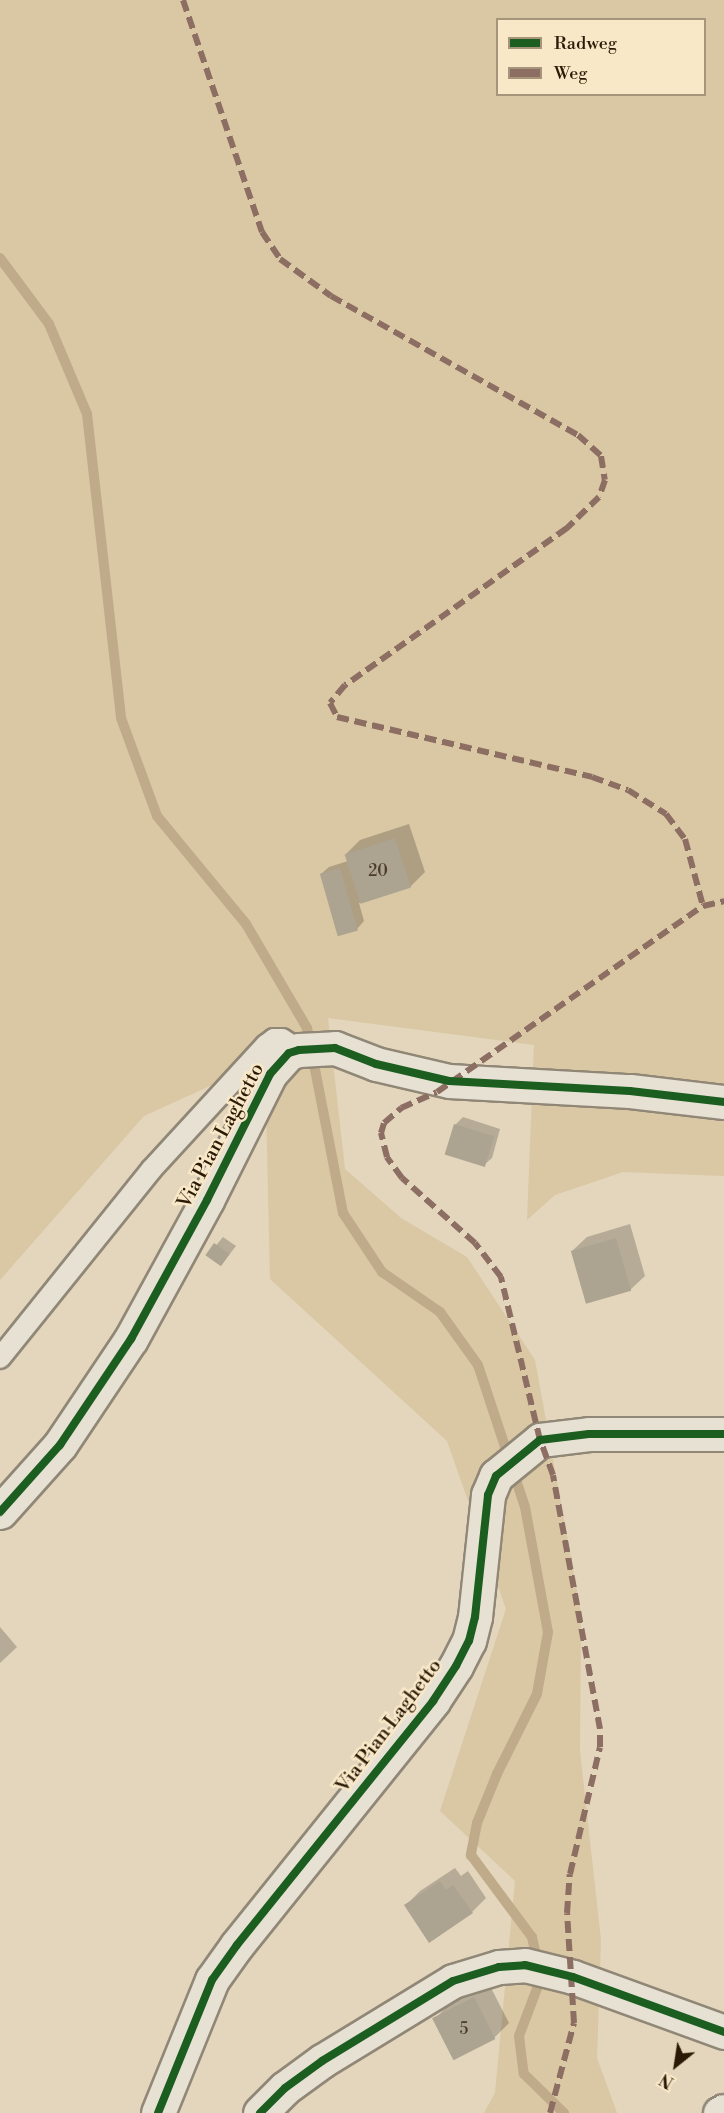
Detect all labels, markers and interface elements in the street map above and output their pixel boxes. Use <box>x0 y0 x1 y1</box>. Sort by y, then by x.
legend <box>496 18 706 96</box>
text: Radweg <box>554 32 617 55</box>
text: Weg <box>554 62 588 85</box>
house number: 20 <box>368 861 388 881</box>
street label: Via Pian Laghetto <box>173 1059 269 1213</box>
street label: Via Pian Laghetto <box>331 1654 447 1798</box>
house number: 5 <box>460 2019 468 2039</box>
north arrow <box>646 2035 706 2095</box>
text: N <box>657 2069 677 2092</box>

